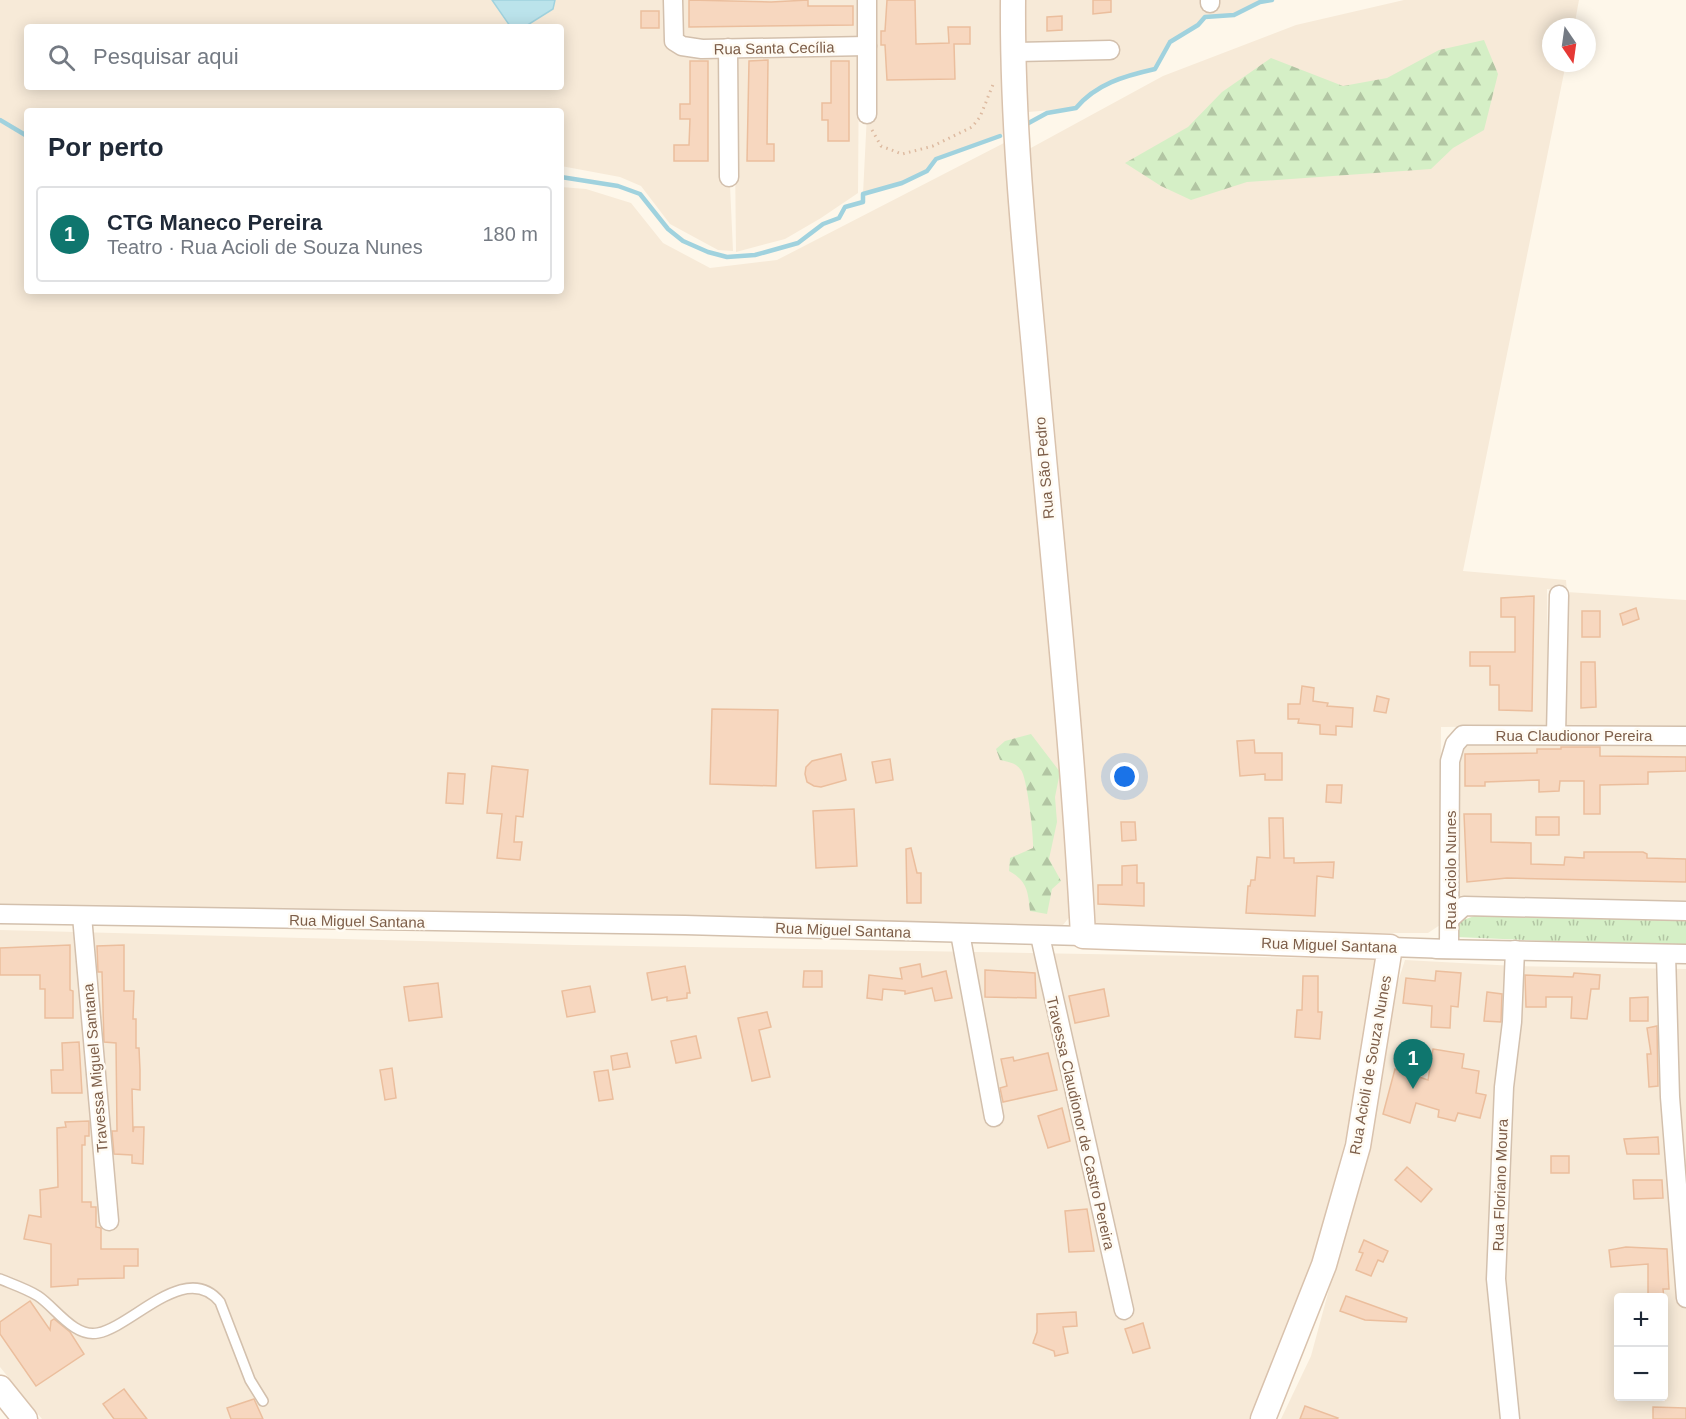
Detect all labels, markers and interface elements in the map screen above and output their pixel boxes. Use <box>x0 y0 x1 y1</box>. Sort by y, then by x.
north arrow <box>1542 18 1596 72</box>
search box <box>24 24 564 90</box>
street label: Rua Santa Cecília <box>713 38 835 58</box>
icon: search <box>45 41 78 74</box>
text: Pesquisar aqui <box>93 44 239 69</box>
text: Por perto <box>48 132 164 162</box>
text: CTG Maneco Pereira <box>107 210 322 235</box>
text: 1 <box>64 223 75 245</box>
text: 180 m <box>482 223 538 245</box>
text: Teatro · Rua Acioli de Souza Nunes <box>107 236 423 258</box>
street label: Rua São Pedro <box>1031 416 1057 520</box>
street label: Rua Claudionor Pereira <box>1496 727 1653 744</box>
your location <box>1110 762 1139 791</box>
street label: Rua Aciolo Nunes <box>1442 810 1459 930</box>
street label: Rua Miguel Santana <box>289 911 426 931</box>
street label: Rua Miguel Santana <box>775 919 912 941</box>
street label: Rua Miguel Santana <box>1261 934 1398 956</box>
street label: Rua Acioli de Souza Nunes <box>1346 974 1394 1156</box>
street label: Travessa Miguel Santana <box>79 982 111 1153</box>
street label: Travessa Claudionor de Castro Pereira <box>1044 995 1119 1252</box>
pin: 1 <box>1394 1040 1432 1089</box>
street label: Rua Floriano Moura <box>1489 1118 1511 1252</box>
map controls <box>1614 1293 1668 1401</box>
button: + <box>1614 1293 1668 1347</box>
button: − <box>1614 1347 1668 1401</box>

